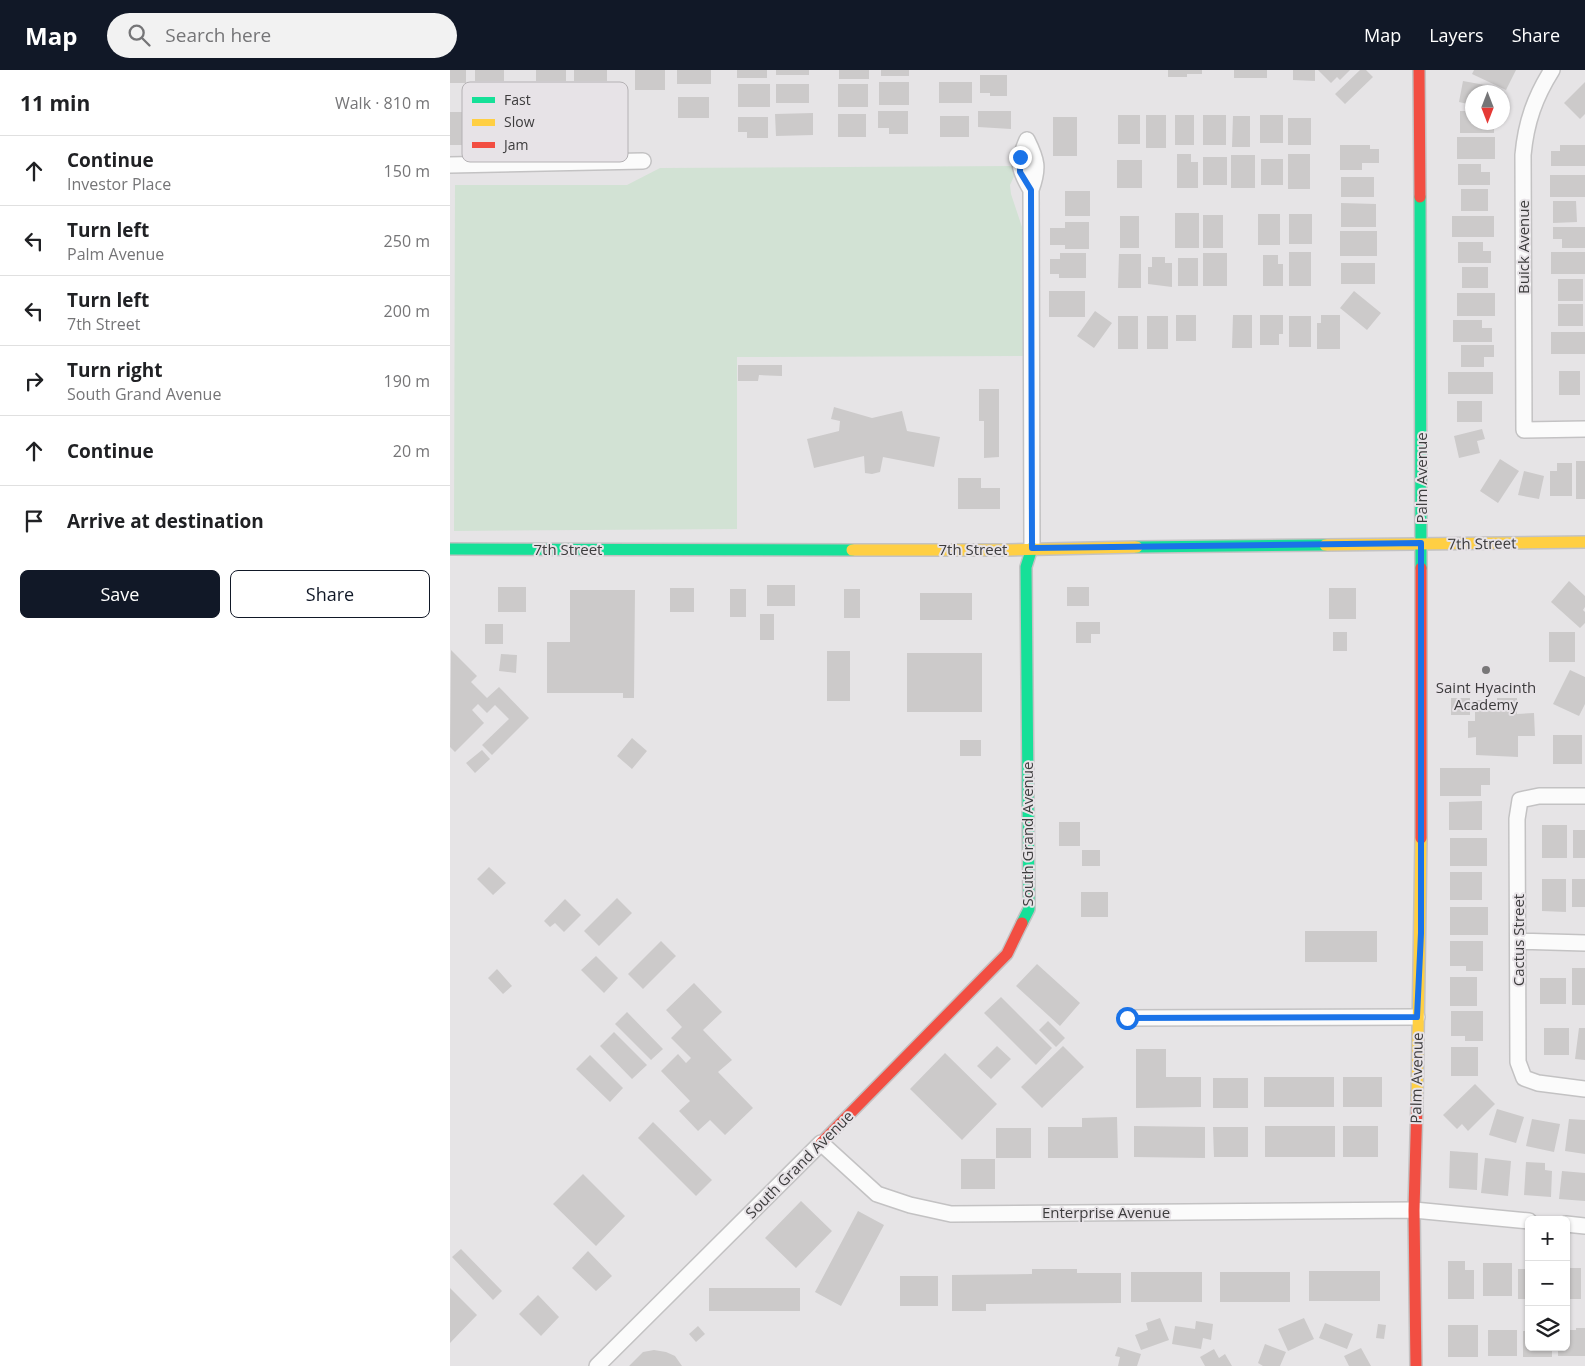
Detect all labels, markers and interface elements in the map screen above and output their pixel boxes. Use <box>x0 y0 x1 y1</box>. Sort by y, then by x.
search box <box>107 13 457 58</box>
text: Map <box>25 19 77 52</box>
icon: search <box>125 21 153 49</box>
text: Search here <box>165 22 271 48</box>
text: Map <box>1364 23 1401 47</box>
text: Layers <box>1429 23 1484 47</box>
text: Share <box>1512 23 1560 47</box>
legend <box>462 82 628 162</box>
north arrow <box>1465 85 1510 130</box>
text: 11 min <box>20 89 90 117</box>
text: Fast <box>504 90 531 109</box>
text: Walk · 810 m <box>335 92 430 114</box>
text: Slow <box>504 112 535 131</box>
text: Jam <box>502 135 529 154</box>
route end <box>1009 146 1032 169</box>
text: Continue <box>67 147 154 173</box>
icon: ahead <box>20 157 48 185</box>
text: 150 m <box>384 160 430 182</box>
text: Investor Place <box>67 173 171 195</box>
street label: Buick Avenue <box>1513 200 1533 294</box>
text: Turn left <box>67 217 149 243</box>
icon: left <box>20 227 48 255</box>
text: 250 m <box>384 230 430 252</box>
text: Palm Avenue <box>67 243 164 265</box>
text: Turn left <box>67 287 149 313</box>
icon: left <box>20 297 48 325</box>
text: 200 m <box>384 300 430 322</box>
text: 7th Street <box>67 313 141 335</box>
text: Turn right <box>67 357 162 383</box>
icon: right <box>20 367 48 395</box>
text: 190 m <box>384 370 430 392</box>
text: South Grand Avenue <box>67 383 221 405</box>
street label: Palm Avenue <box>1411 432 1431 524</box>
icon: ahead <box>20 437 48 465</box>
text: Continue <box>67 438 154 464</box>
text: 20 m <box>393 440 430 462</box>
icon: arrive <box>20 507 48 535</box>
text: Arrive at destination <box>67 508 264 534</box>
street label: 7th Street <box>1447 532 1517 554</box>
street label: 7th Street <box>534 539 602 559</box>
street label: 7th Street <box>939 539 1007 559</box>
button: Save <box>20 570 220 618</box>
button: Share <box>230 570 430 618</box>
marker: Saint Hyacinth Academy <box>1480 664 1492 676</box>
place label: Saint Hyacinth Academy <box>1436 677 1536 714</box>
street label: South Grand Avenue <box>1017 762 1037 906</box>
street label: Cactus Street <box>1508 894 1528 986</box>
route start <box>1116 1007 1139 1030</box>
street label: Palm Avenue <box>1405 1032 1427 1124</box>
street label: South Grand Avenue <box>741 1106 857 1222</box>
street label: Enterprise Avenue <box>1042 1202 1170 1222</box>
map controls <box>1525 1216 1570 1351</box>
button: + <box>1525 1216 1570 1261</box>
button: − <box>1525 1261 1570 1306</box>
button: layers <box>1525 1306 1570 1351</box>

